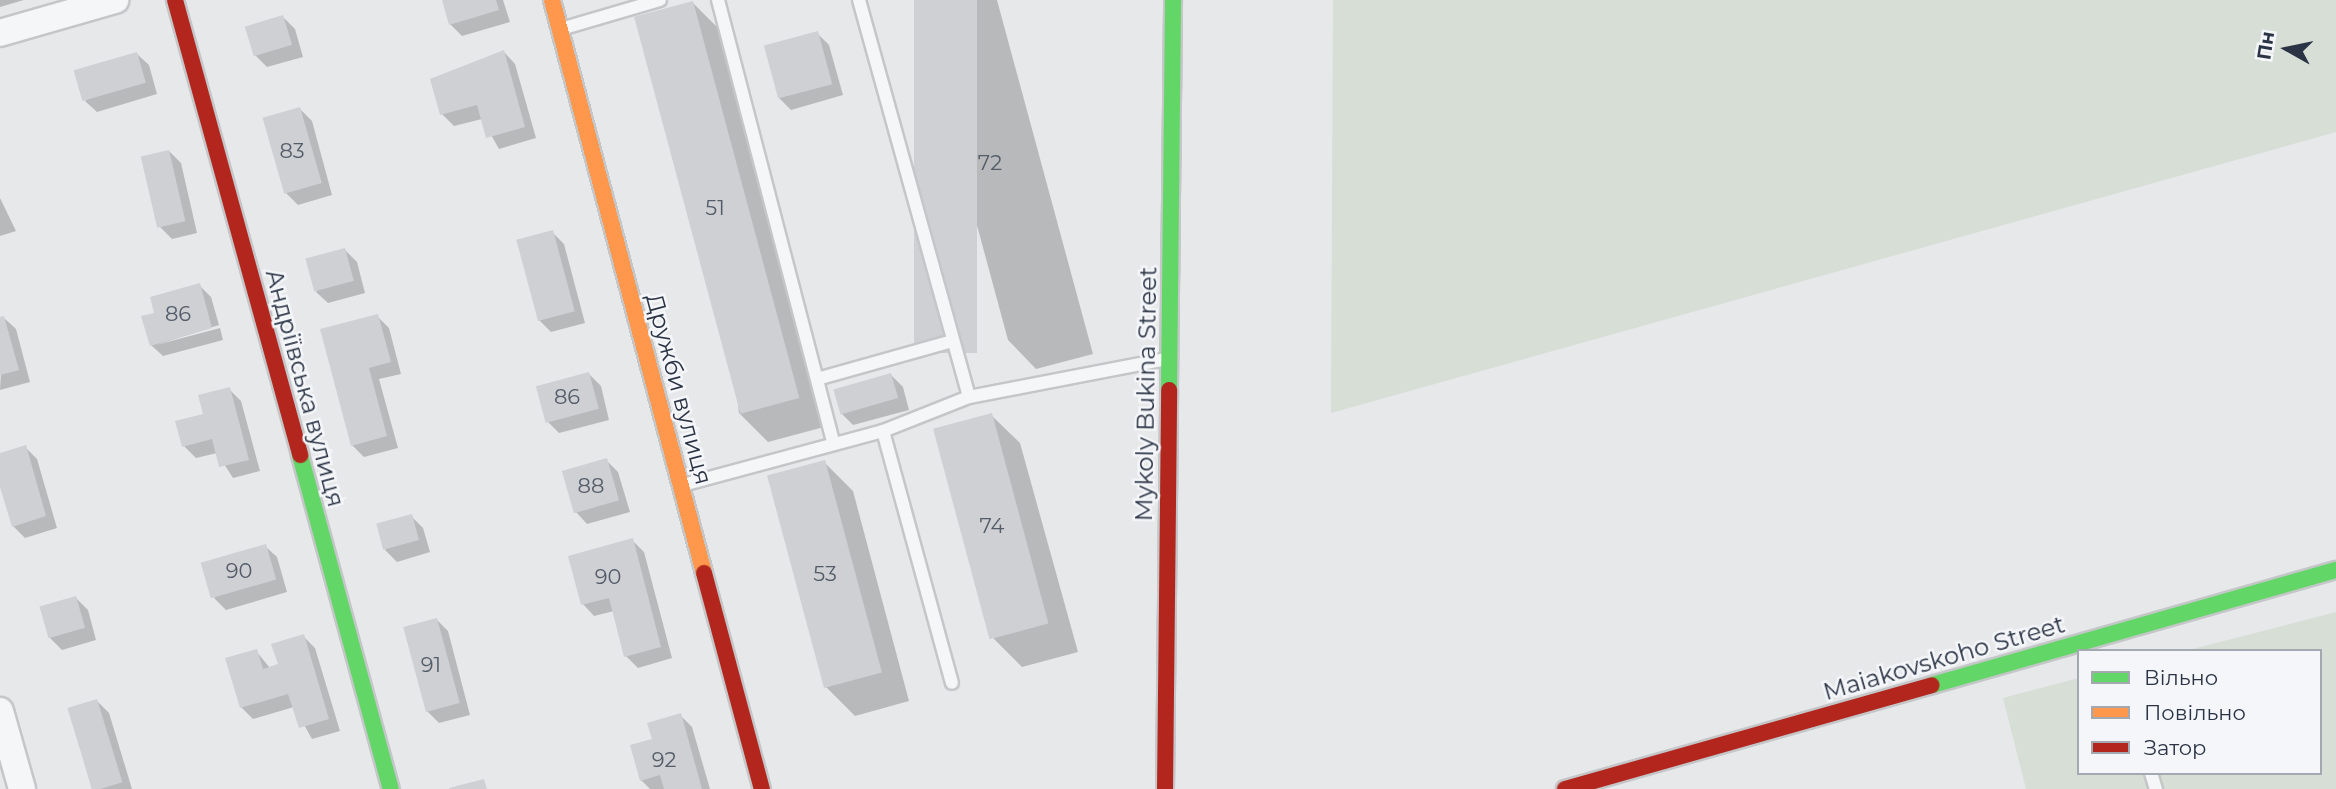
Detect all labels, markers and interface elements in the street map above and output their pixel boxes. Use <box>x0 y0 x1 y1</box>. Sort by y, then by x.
north arrow <box>2252 14 2322 84</box>
text: Пн <box>2252 30 2279 62</box>
house number: 83 <box>279 138 305 164</box>
house number: 72 <box>978 150 1002 176</box>
house number: 51 <box>705 195 725 221</box>
street label: Андріївська вулиця <box>259 266 351 510</box>
street label: Mykoly Bukina Street <box>1129 266 1163 522</box>
street label: Дружби вулиця <box>640 290 718 488</box>
house number: 86 <box>165 301 191 327</box>
house number: 86 <box>554 384 580 410</box>
house number: 88 <box>578 473 604 499</box>
house number: 74 <box>980 513 1004 539</box>
house number: 90 <box>226 558 252 584</box>
house number: 53 <box>813 561 837 587</box>
house number: 90 <box>595 564 621 590</box>
street label: Maiakovskoho Street <box>1820 610 2068 706</box>
legend <box>2077 649 2322 775</box>
house number: 91 <box>421 652 441 678</box>
text: Вільно <box>2144 665 2218 690</box>
text: Повільно <box>2144 700 2246 725</box>
text: Затор <box>2144 735 2206 760</box>
house number: 92 <box>652 747 676 773</box>

